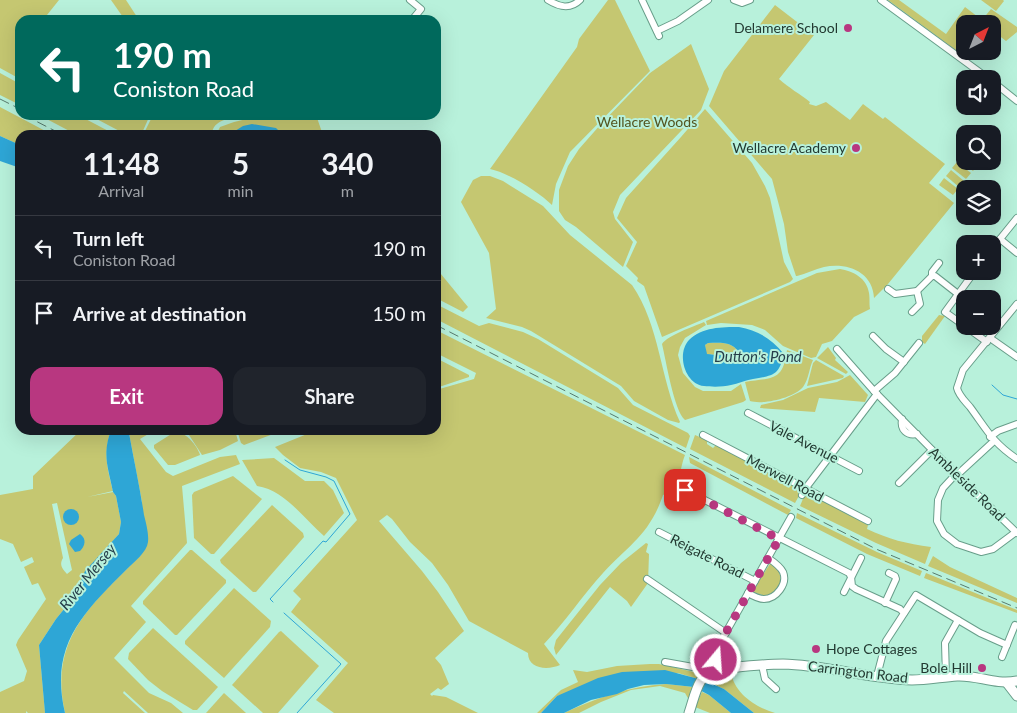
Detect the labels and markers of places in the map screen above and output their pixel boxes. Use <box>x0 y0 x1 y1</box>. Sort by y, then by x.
place label: Delamere School <box>734 19 838 36</box>
marker: Delamere School <box>842 22 854 34</box>
place label: Wellacre Academy <box>733 139 847 156</box>
marker: Wellacre Academy <box>850 142 862 154</box>
pin <box>664 469 706 511</box>
place label: Hope Cottages <box>826 640 917 657</box>
marker: Hope Cottages <box>810 643 822 655</box>
place label: Bole Hill <box>920 659 972 676</box>
marker: Bole Hill <box>976 662 988 674</box>

